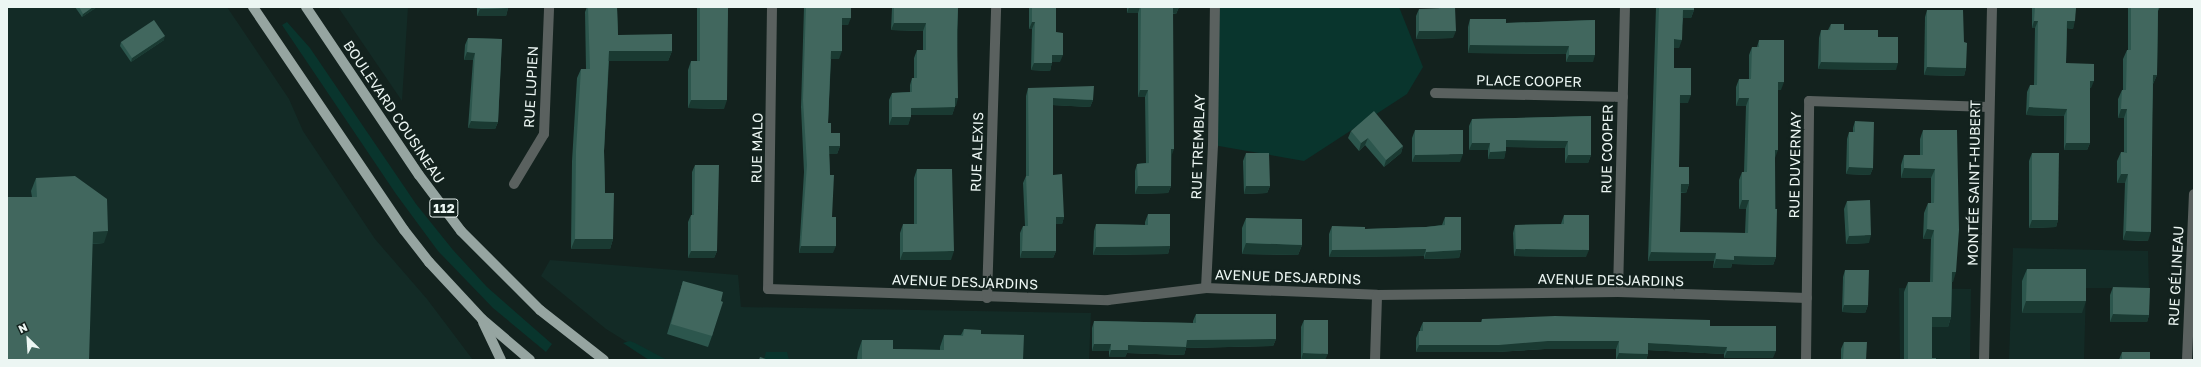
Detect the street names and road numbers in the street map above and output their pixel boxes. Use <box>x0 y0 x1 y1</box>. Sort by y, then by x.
street label: BOULEVARD COUSINEAU <box>340 37 448 187</box>
street label: RUE LUPIEN <box>520 46 542 128</box>
street label: PLACE COOPER <box>1476 72 1582 90</box>
street label: RUE TREMBLAY <box>1188 94 1208 200</box>
street label: MONTÉE SAINT-HUBERT <box>1964 100 1984 266</box>
street label: RUE COOPER <box>1598 104 1616 194</box>
street label: RUE MALO <box>748 112 766 184</box>
street label: RUE ALEXIS <box>967 112 987 192</box>
street label: RUE DUVERNAY <box>1786 112 1804 218</box>
road number: 112 <box>429 197 459 219</box>
street label: RUE GÉLINEAU <box>2165 225 2187 327</box>
street label: AVENUE DESJARDINS <box>1215 266 1361 288</box>
street label: AVENUE DESJARDINS <box>1538 270 1684 290</box>
street label: AVENUE DESJARDINS <box>892 271 1038 293</box>

